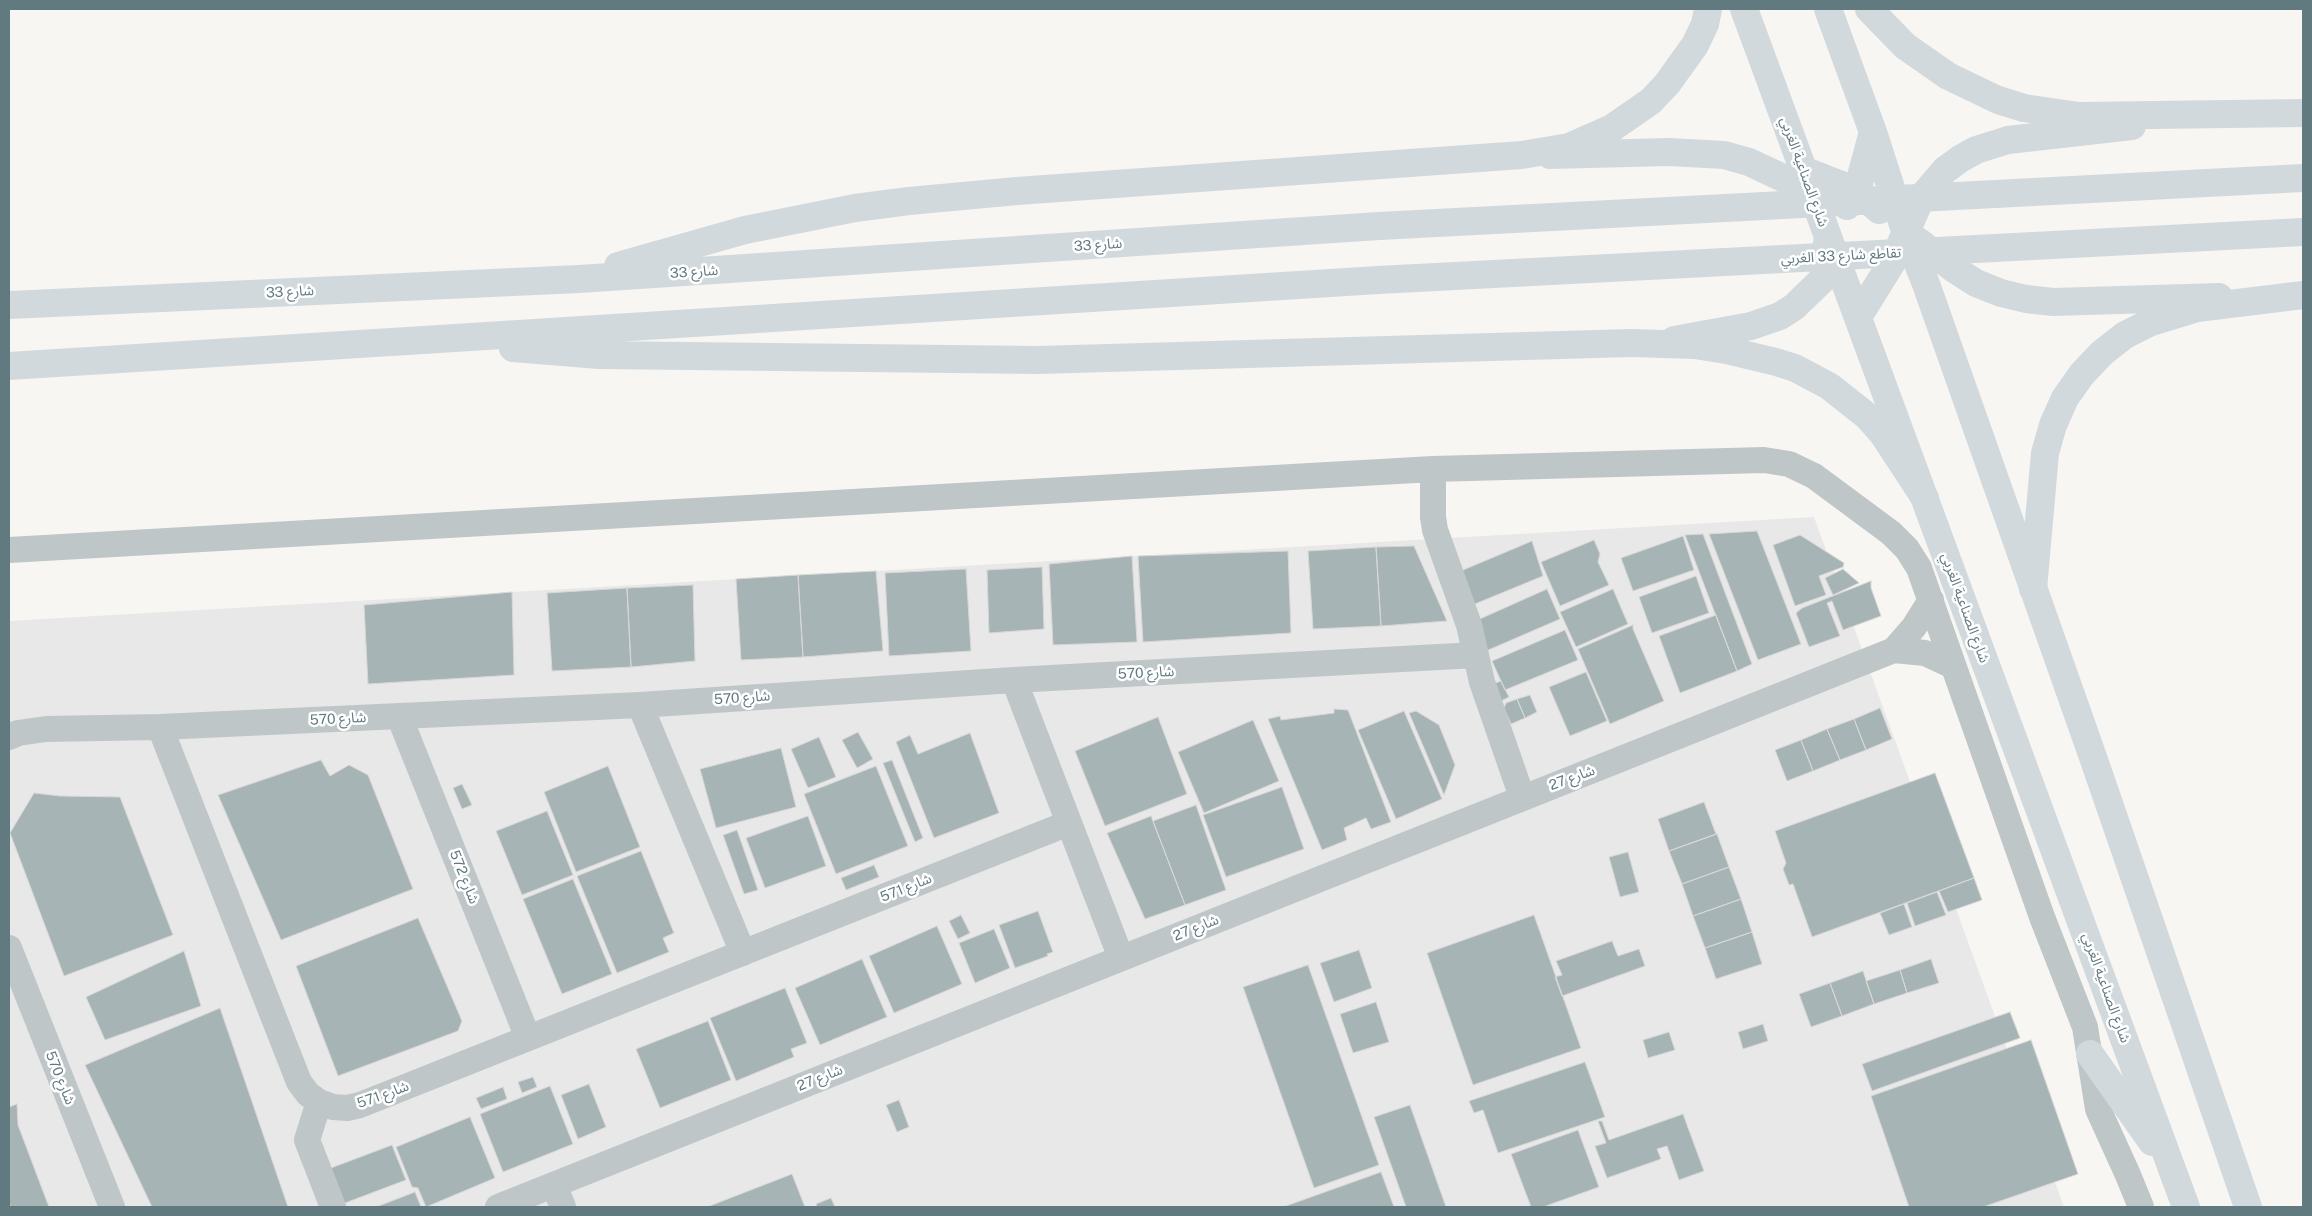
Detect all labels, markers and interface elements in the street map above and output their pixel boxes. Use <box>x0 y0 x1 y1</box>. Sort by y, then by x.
street label: شارع الصناعية الغربي <box>1776 115 1832 229</box>
street label: شارع 33 <box>1073 235 1123 255</box>
street label: تقاطع شارع 33 الغربي <box>1780 244 1902 268</box>
street label: شارع 33 <box>669 262 719 282</box>
street label: شارع 33 <box>265 282 315 302</box>
street label: شارع الصناعية الغربي <box>1937 551 1993 665</box>
street label: شارع 570 <box>1117 663 1175 683</box>
street label: شارع 570 <box>713 688 771 708</box>
street label: شارع 570 <box>309 709 367 729</box>
street label: شارع 27 <box>1547 762 1597 794</box>
street label: شارع 572 <box>446 848 482 906</box>
street label: شارع 571 <box>878 870 934 906</box>
street label: شارع 27 <box>1171 911 1221 945</box>
street label: شارع الصناعية الغربي <box>2078 931 2134 1045</box>
street label: شارع 570 <box>42 1049 78 1107</box>
street label: شارع 27 <box>795 1061 845 1095</box>
street label: شارع 571 <box>355 1078 411 1112</box>

